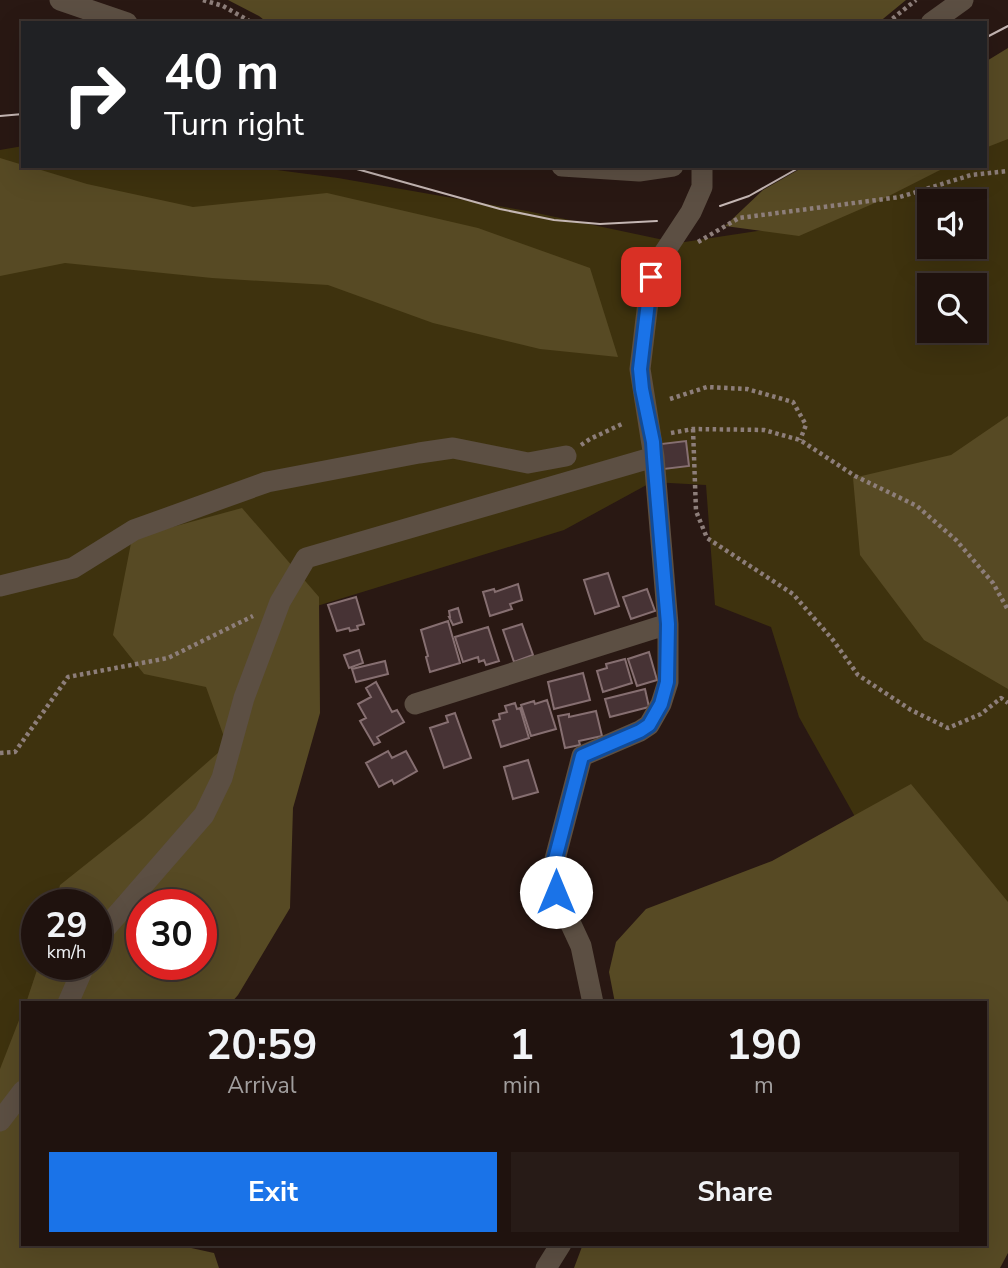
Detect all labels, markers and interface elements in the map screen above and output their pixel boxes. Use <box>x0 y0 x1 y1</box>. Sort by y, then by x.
text: 40 m <box>164 39 279 106</box>
icon: right <box>49 49 140 140</box>
text: Turn right <box>164 103 304 146</box>
map controls <box>917 189 987 343</box>
button: sound <box>917 189 987 259</box>
pin <box>621 247 681 307</box>
icon: arrive <box>632 258 670 296</box>
button: search <box>917 273 987 343</box>
position arrow <box>519 855 593 929</box>
speed limit sign: 30 <box>126 889 217 980</box>
text: 29 <box>45 902 88 949</box>
text: km/h <box>47 940 86 964</box>
text: 20:59 <box>206 1017 317 1074</box>
text: 1 <box>509 1017 534 1074</box>
text: 190 <box>726 1017 802 1074</box>
text: Arrival <box>227 1070 296 1101</box>
text: min <box>503 1070 541 1101</box>
text: m <box>754 1070 774 1101</box>
button: Exit <box>49 1152 497 1232</box>
button: Share <box>511 1152 959 1232</box>

